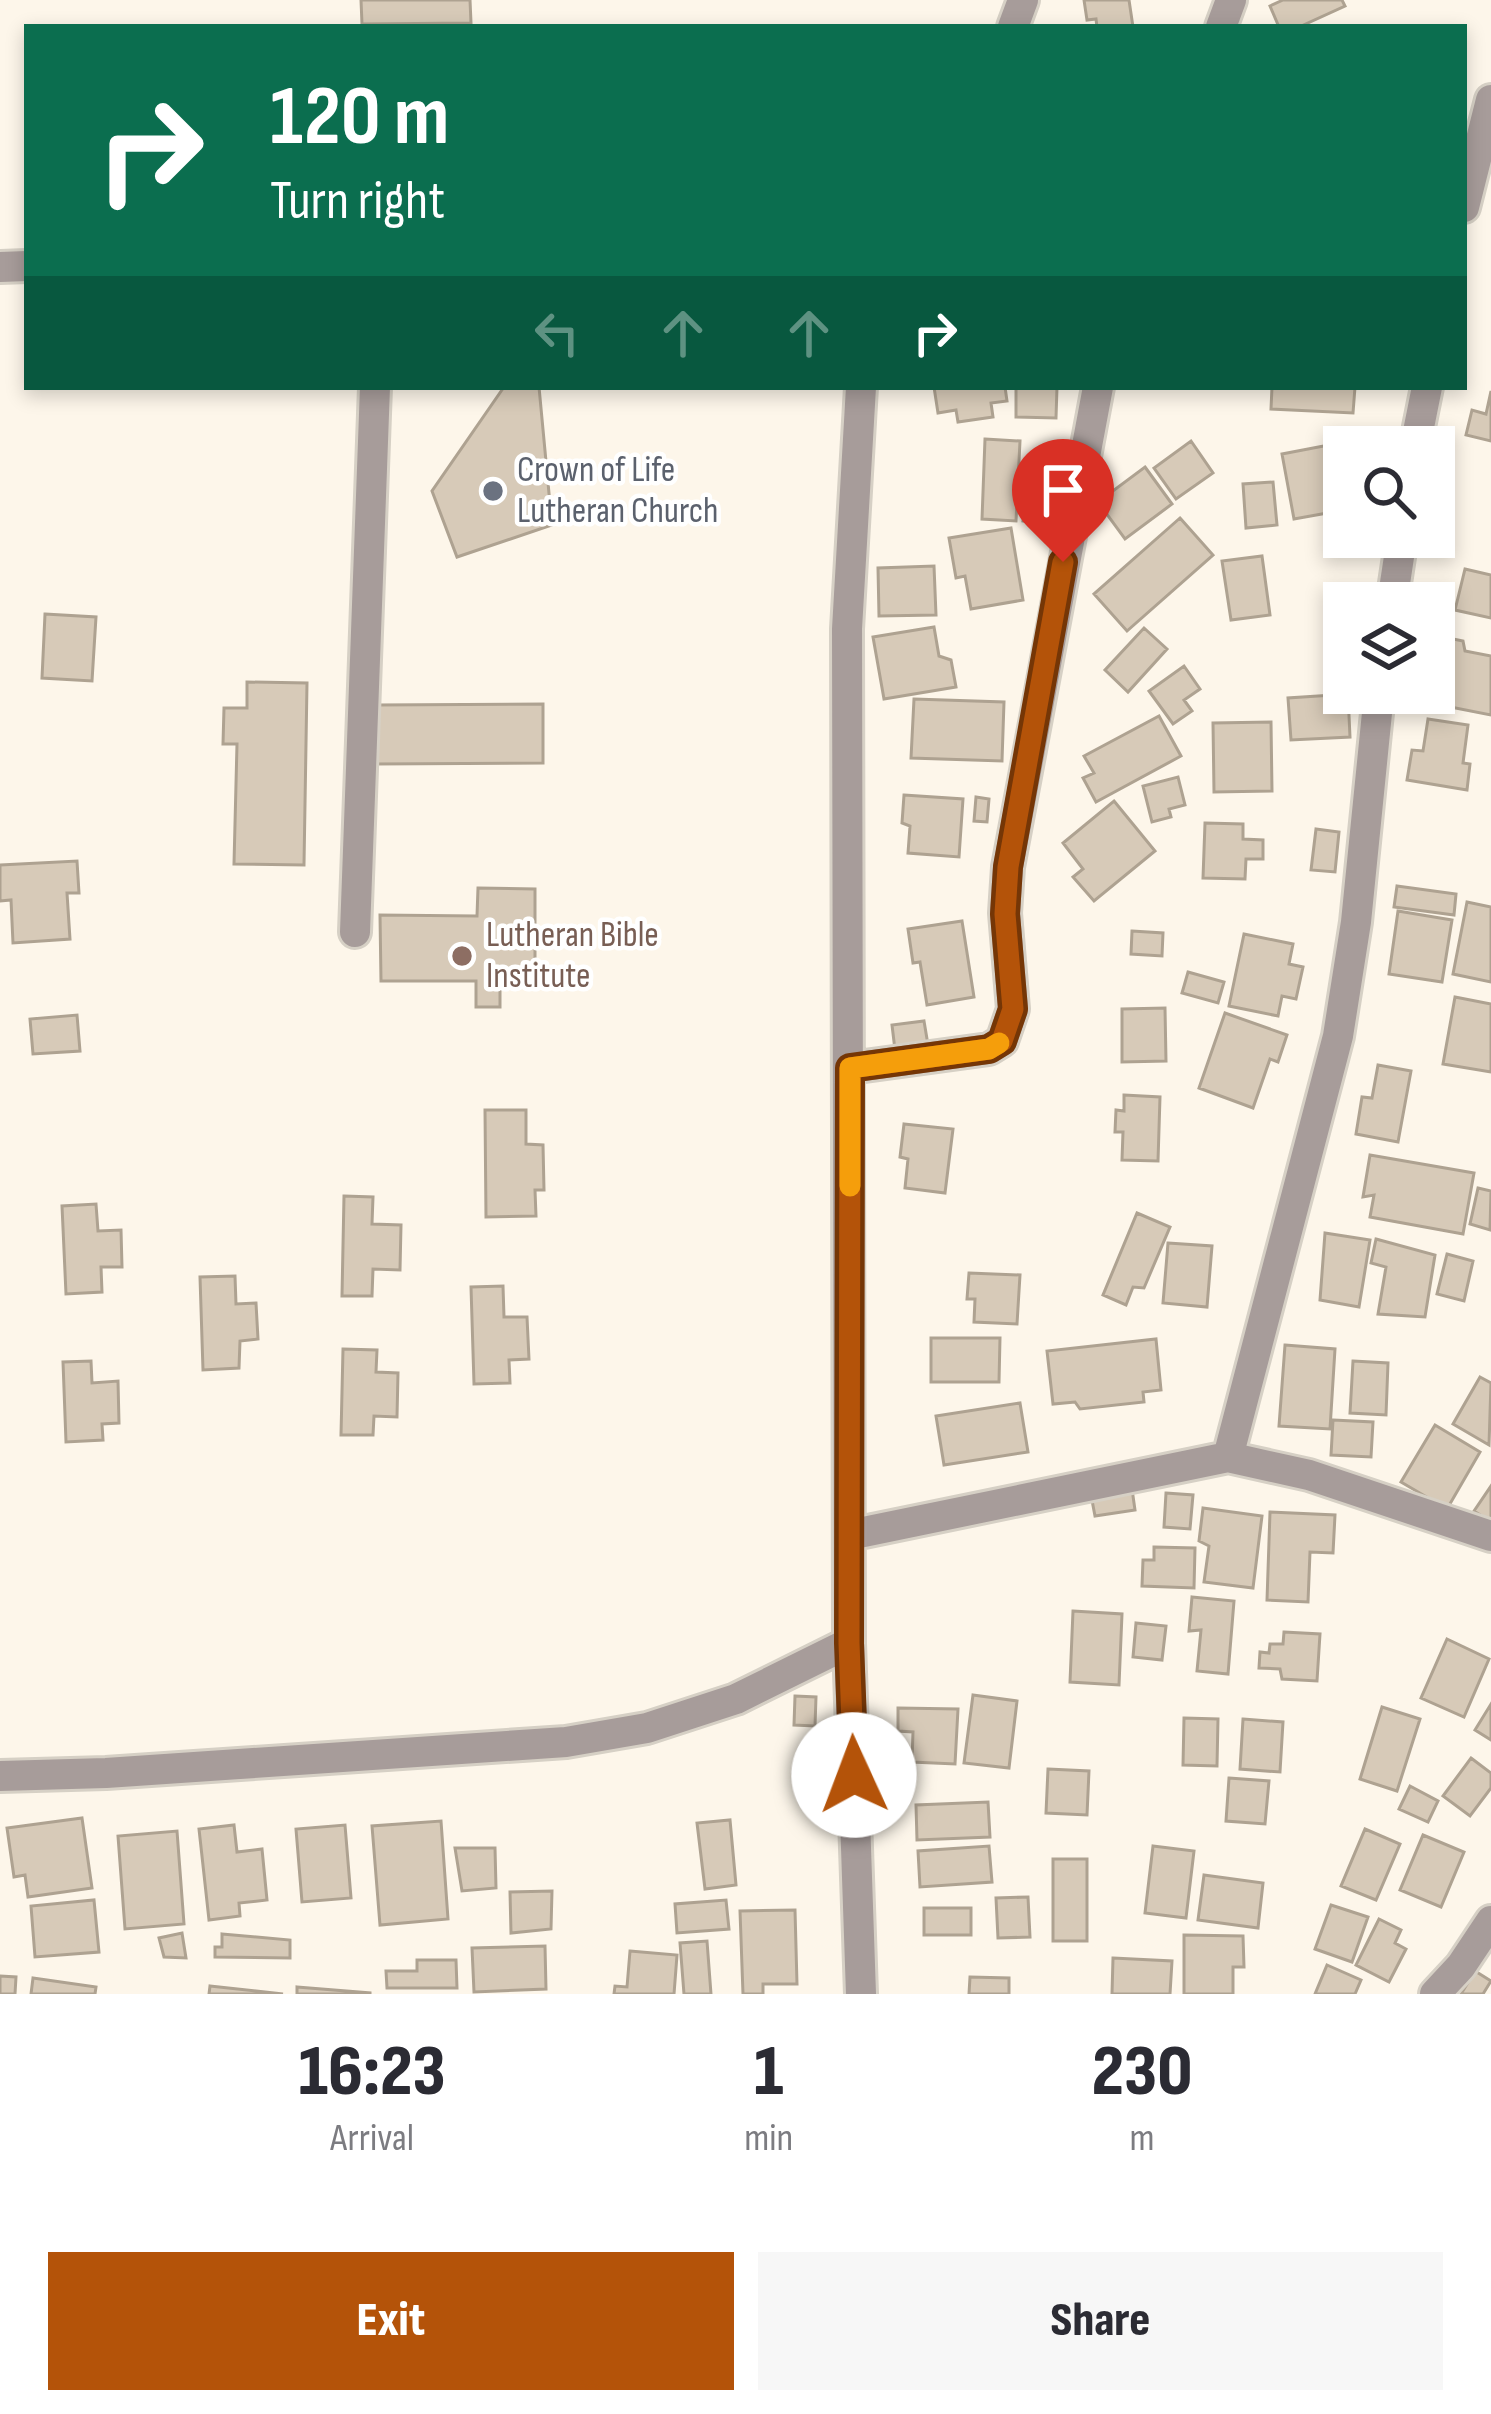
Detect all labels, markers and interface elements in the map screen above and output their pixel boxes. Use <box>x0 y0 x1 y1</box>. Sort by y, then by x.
text: 120 m <box>270 67 449 168</box>
icon: right <box>72 72 228 228</box>
text: Turn right <box>270 169 445 234</box>
icon: left <box>524 300 590 366</box>
icon: ahead <box>650 300 716 366</box>
icon: ahead <box>776 300 842 366</box>
icon: right <box>902 300 968 366</box>
map controls <box>1323 426 1455 714</box>
button: search <box>1323 426 1455 558</box>
pin <box>1012 439 1114 562</box>
place label: Crown of Life Lutheran Church <box>517 449 718 533</box>
icon: arrive <box>1030 457 1096 523</box>
marker: Crown of Life Lutheran Church <box>480 478 506 504</box>
button: layers <box>1323 582 1455 714</box>
place label: Lutheran Bible Institute <box>486 914 659 998</box>
marker: Lutheran Bible Institute <box>449 943 475 969</box>
position arrow <box>791 1712 917 1838</box>
text: 16:23 <box>298 2029 446 2116</box>
text: 1 <box>754 2029 783 2116</box>
text: 230 <box>1092 2029 1193 2116</box>
text: Arrival <box>330 2115 414 2162</box>
text: min <box>744 2115 793 2162</box>
text: m <box>1130 2115 1155 2162</box>
button: Exit <box>48 2252 734 2390</box>
button: Share <box>758 2252 1443 2390</box>

